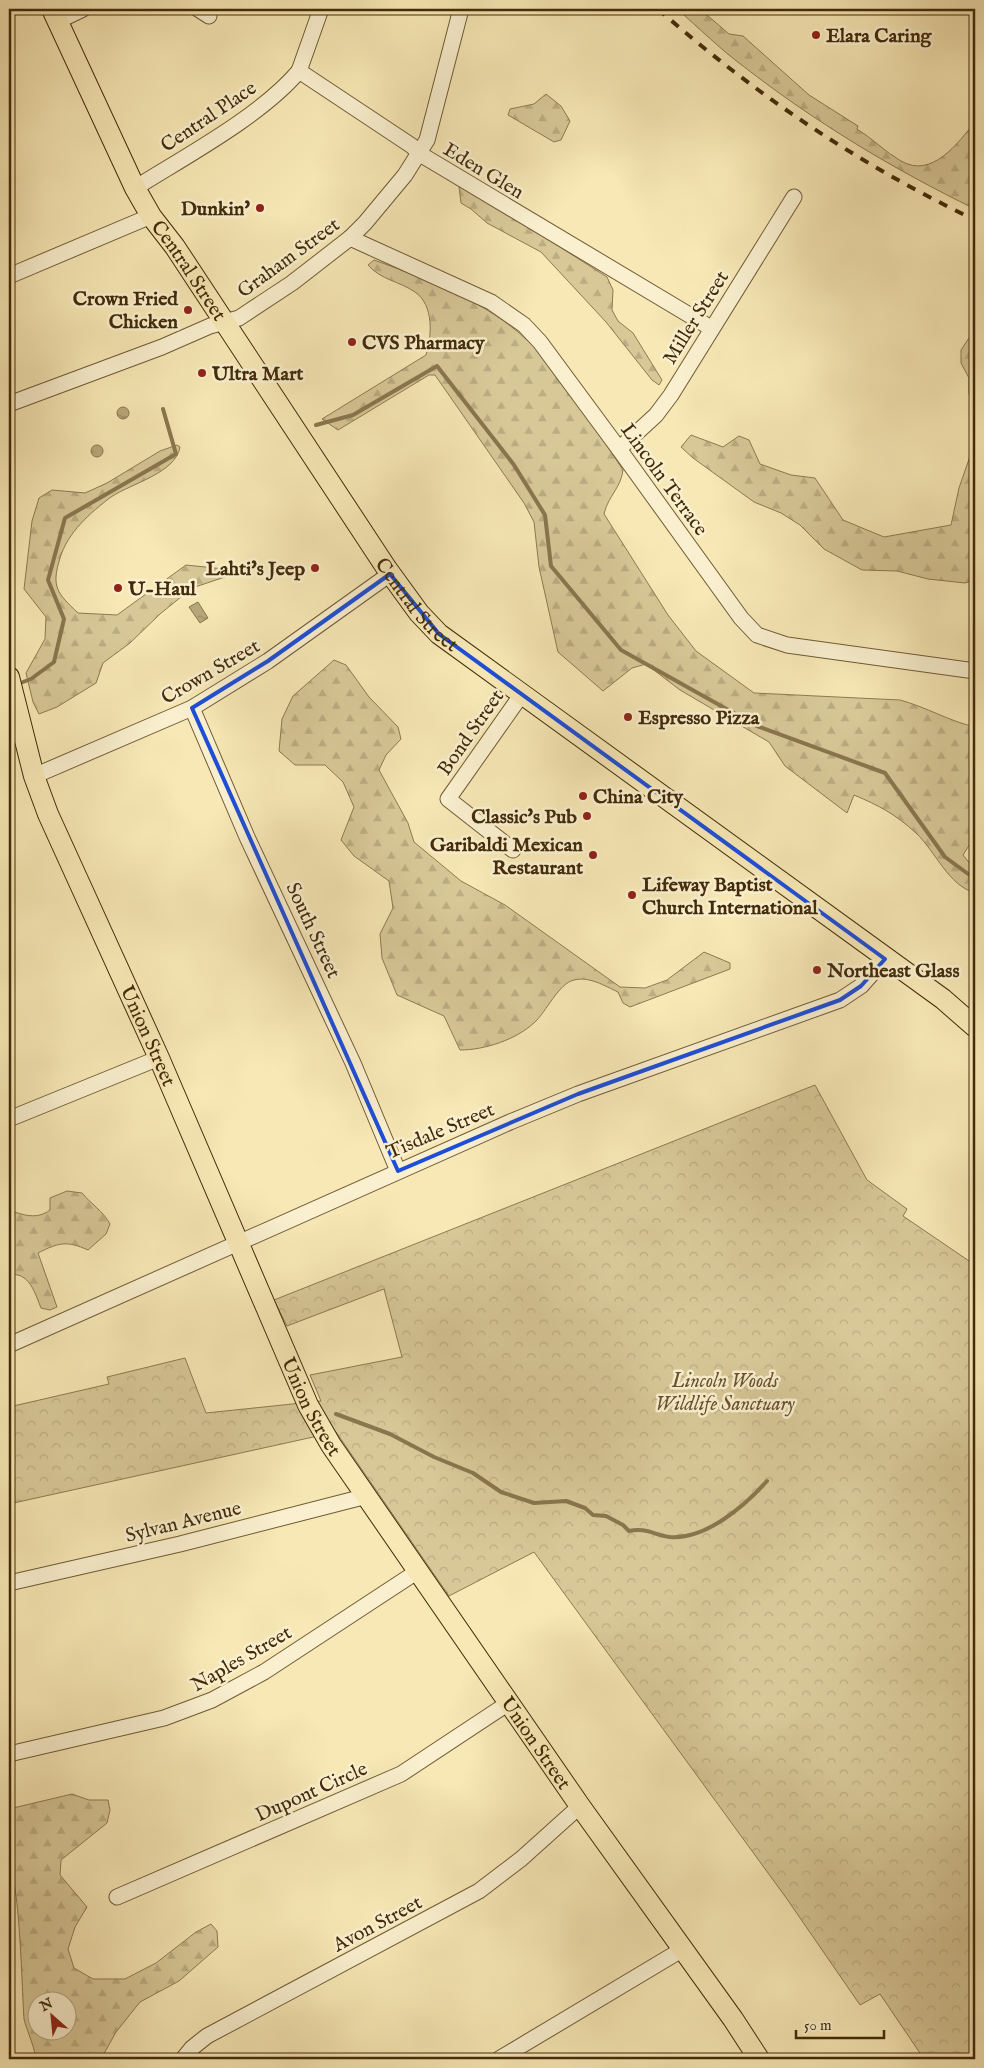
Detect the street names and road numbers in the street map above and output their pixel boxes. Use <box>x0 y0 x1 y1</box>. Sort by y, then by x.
street label: Central Place <box>156 76 262 158</box>
street label: Eden Glen <box>438 137 528 205</box>
street label: Graham Street <box>233 213 345 304</box>
street label: Central Street <box>145 216 231 326</box>
street label: Miller Street <box>658 266 735 369</box>
street label: Lincoln Terrace <box>615 419 713 541</box>
street label: Central Street <box>369 553 463 658</box>
street label: Crown Street <box>157 634 265 711</box>
street label: Bond Street <box>433 685 510 781</box>
street label: South Street <box>280 879 346 983</box>
street label: Union Street <box>114 982 181 1091</box>
street label: Tisdale Street <box>383 1097 498 1165</box>
street label: Union Street <box>275 1354 346 1462</box>
street label: Sylvan Avenue <box>123 1496 244 1549</box>
street label: Naples Street <box>187 1620 297 1698</box>
street label: Union Street <box>494 1692 576 1795</box>
street label: Dupont Circle <box>252 1757 371 1828</box>
street label: Avon Street <box>328 1890 427 1959</box>

